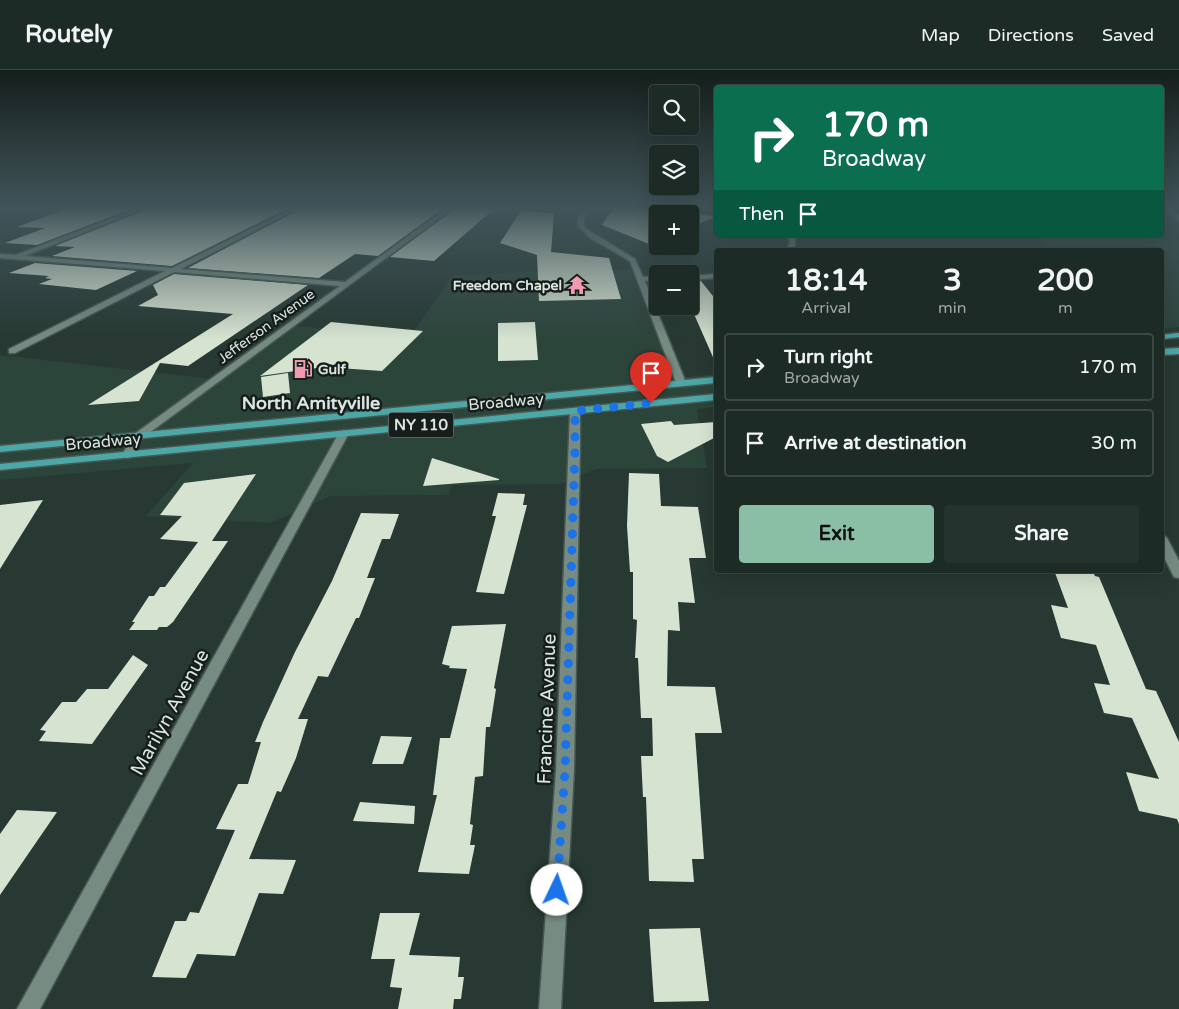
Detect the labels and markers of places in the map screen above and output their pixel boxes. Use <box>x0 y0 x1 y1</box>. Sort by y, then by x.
temple icon: Freedom Chapel <box>566 274 588 296</box>
place label: Freedom Chapel <box>453 277 562 294</box>
pin <box>630 352 672 403</box>
fuel station icon: Gulf <box>292 358 314 380</box>
place label: Gulf <box>318 361 347 378</box>

